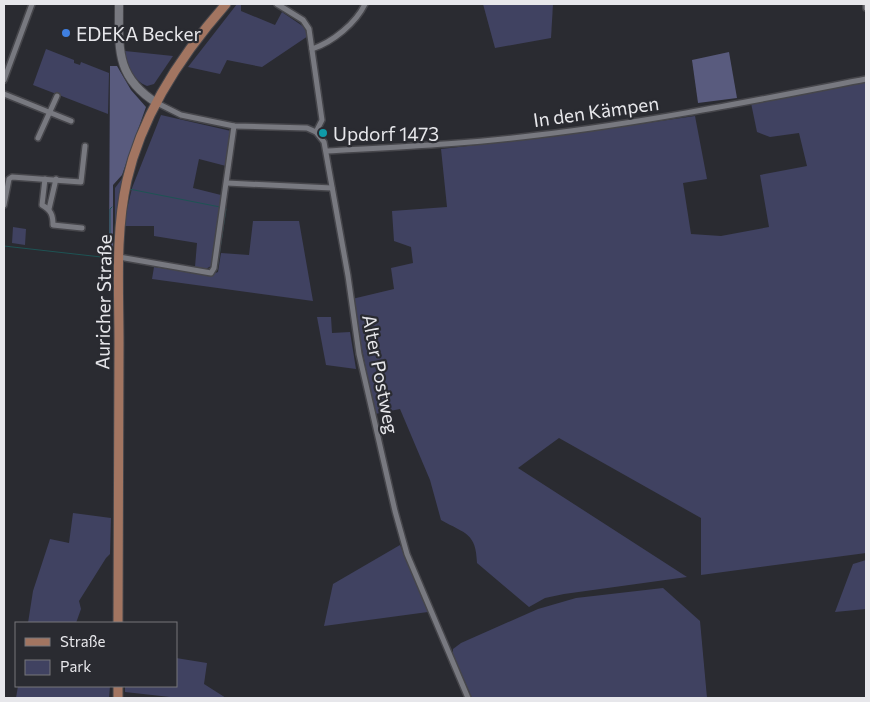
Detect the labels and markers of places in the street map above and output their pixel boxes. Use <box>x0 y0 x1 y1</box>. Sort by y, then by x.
place label: EDEKA Becker <box>76 22 202 45</box>
marker: EDEKA Becker <box>60 27 72 39</box>
place label: Updorf 1473 <box>333 122 439 145</box>
marker: Updorf 1473 <box>317 127 329 139</box>

